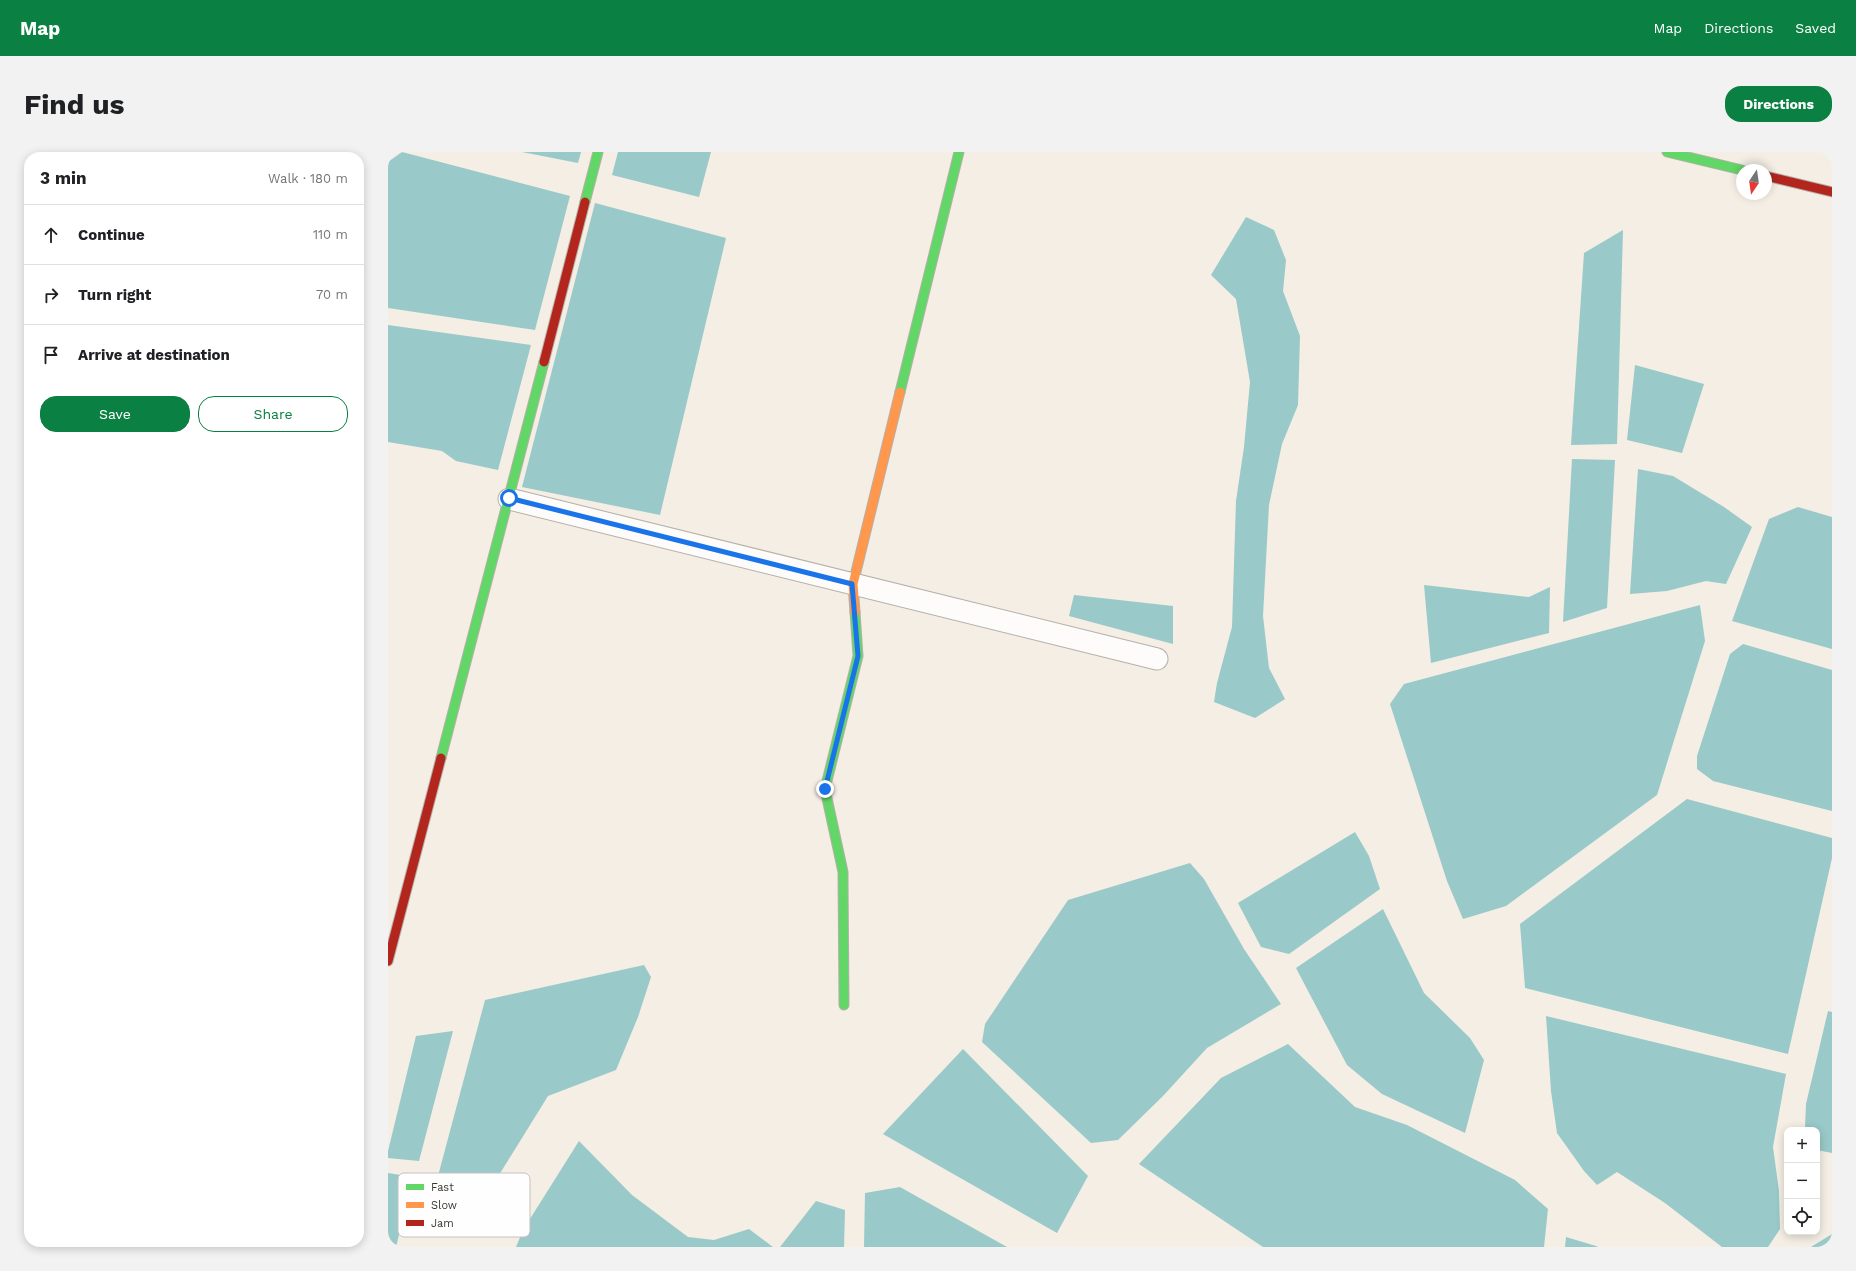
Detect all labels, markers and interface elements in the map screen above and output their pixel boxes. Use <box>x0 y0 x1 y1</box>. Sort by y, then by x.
text: Map <box>20 17 60 40</box>
text: Map <box>1654 20 1682 36</box>
text: Directions <box>1704 20 1773 36</box>
text: Saved <box>1795 20 1836 36</box>
button: Directions <box>1725 86 1832 122</box>
text: Find us <box>24 88 124 121</box>
north arrow <box>1736 164 1772 200</box>
text: 3 min <box>40 168 86 188</box>
text: Walk · 180 m <box>268 171 348 186</box>
icon: ahead <box>40 224 62 246</box>
text: Continue <box>78 226 145 244</box>
text: 110 m <box>313 227 348 242</box>
icon: right <box>40 284 62 306</box>
text: Turn right <box>78 286 151 304</box>
text: 70 m <box>316 287 348 302</box>
icon: arrive <box>40 344 62 366</box>
text: Arrive at destination <box>78 346 230 364</box>
button: Save <box>40 396 190 432</box>
button: Share <box>198 396 348 432</box>
route start <box>500 489 518 507</box>
route end <box>816 780 834 798</box>
map controls <box>1784 1127 1820 1235</box>
button: + <box>1784 1127 1820 1163</box>
button: − <box>1784 1163 1820 1199</box>
legend <box>398 1173 530 1237</box>
text: Fast <box>431 1181 454 1194</box>
text: Slow <box>431 1199 457 1212</box>
button: locate <box>1784 1199 1820 1235</box>
text: Jam <box>431 1217 454 1230</box>

